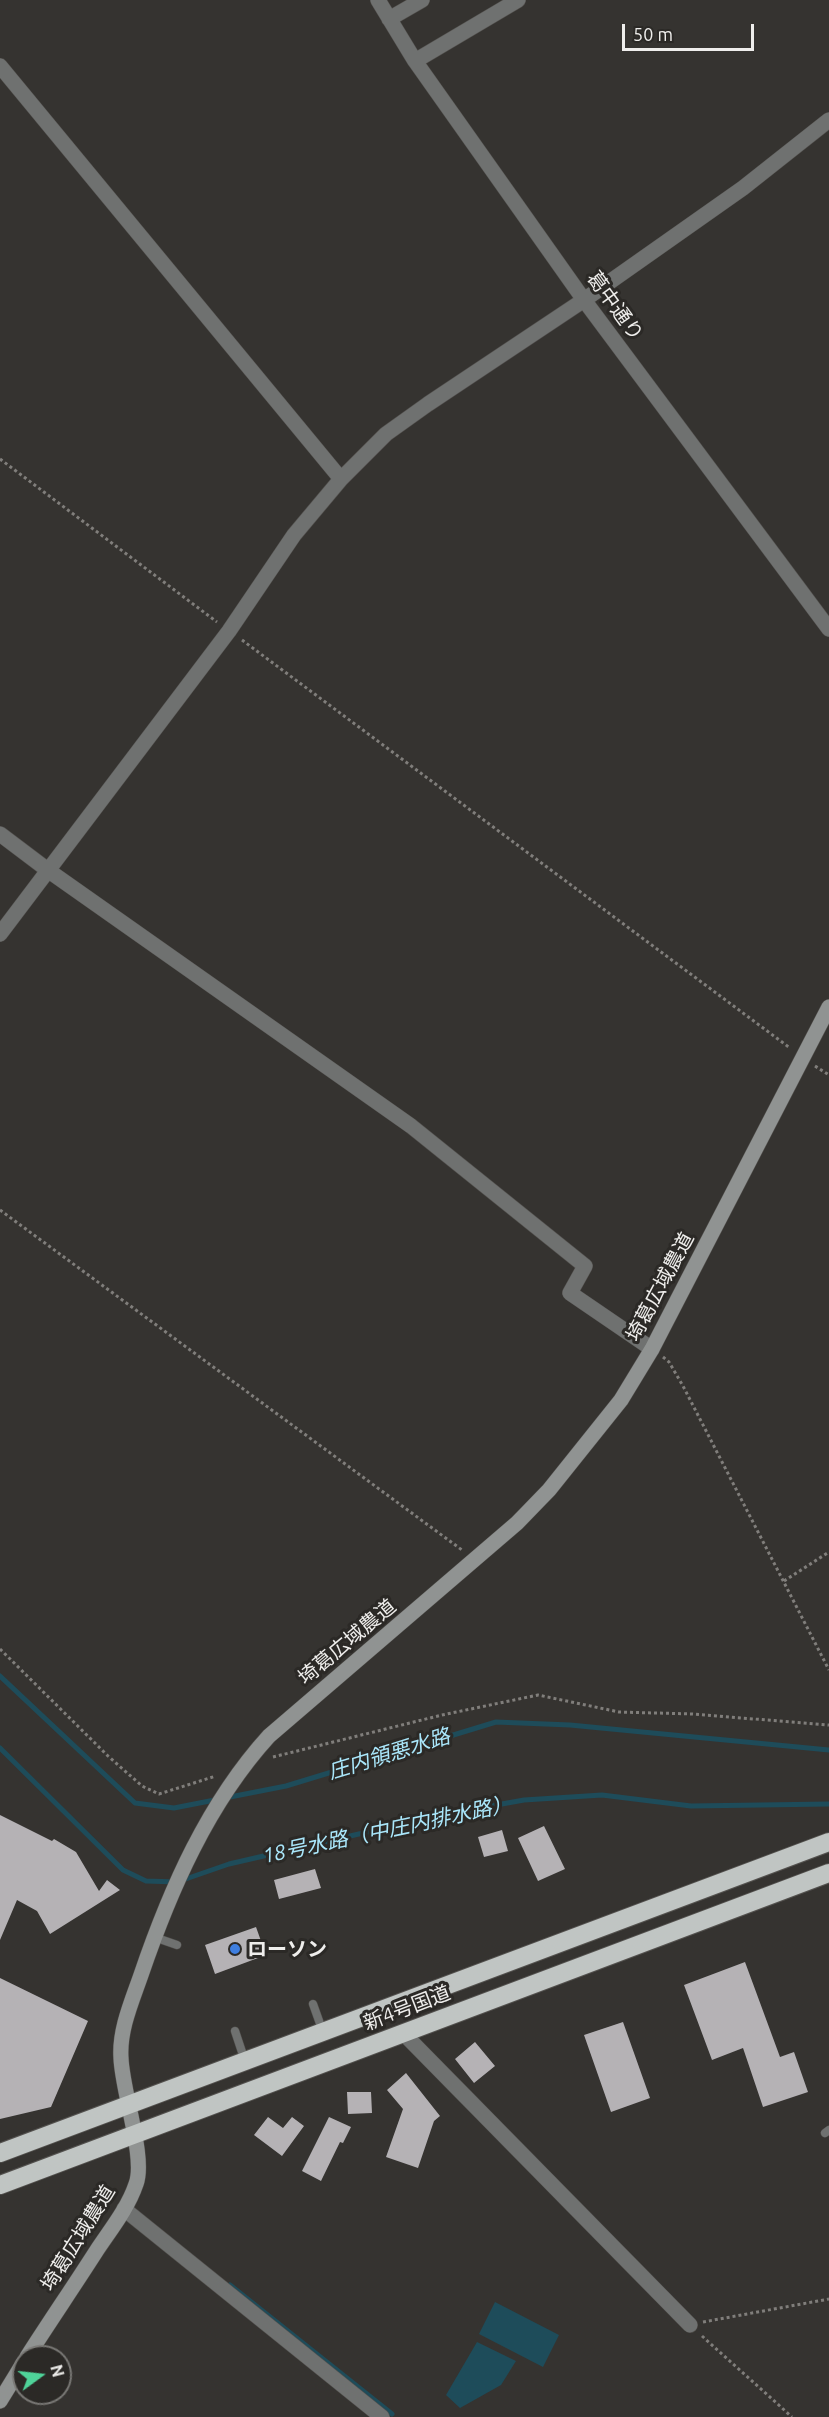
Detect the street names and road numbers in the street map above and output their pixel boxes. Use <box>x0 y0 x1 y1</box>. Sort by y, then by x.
street label: 葛中通り <box>582 267 648 345</box>
street label: 埼葛広域農道 <box>621 1228 699 1346</box>
street label: 埼葛広域農道 <box>293 1594 401 1690</box>
street label: 新4号国道 <box>360 1980 454 2036</box>
street label: 埼葛広域農道 <box>36 2181 120 2295</box>

